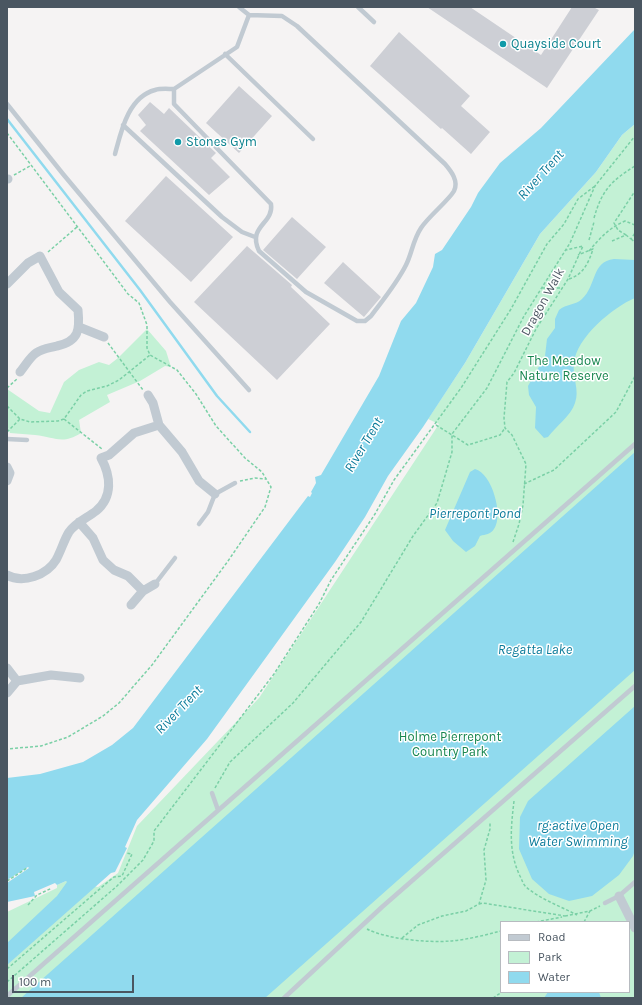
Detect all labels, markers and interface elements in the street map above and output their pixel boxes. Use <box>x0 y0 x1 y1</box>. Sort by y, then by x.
place label: Quayside Court <box>511 36 601 52</box>
marker: Quayside Court <box>498 39 508 49</box>
place label: Stones Gym <box>186 134 257 150</box>
marker: Stones Gym <box>173 137 183 147</box>
water label: River Trent <box>514 147 568 203</box>
street label: Dragon Walk <box>518 265 568 339</box>
park label: The Meadow Nature Reserve <box>519 353 609 384</box>
water label: River Trent <box>341 414 387 476</box>
water label: Pierrepont Pond <box>429 506 521 522</box>
water label: Regatta Lake <box>498 642 572 658</box>
water label: River Trent <box>152 682 206 738</box>
park label: Holme Pierrepont Country Park <box>399 729 501 760</box>
water label: rg:active Open Water Swimming <box>528 818 628 850</box>
legend <box>500 921 630 993</box>
text: Road <box>538 930 566 944</box>
text: Park <box>538 950 562 964</box>
scale bar <box>14 967 136 993</box>
text: Water <box>538 970 570 984</box>
text: 100 m <box>19 975 51 989</box>

